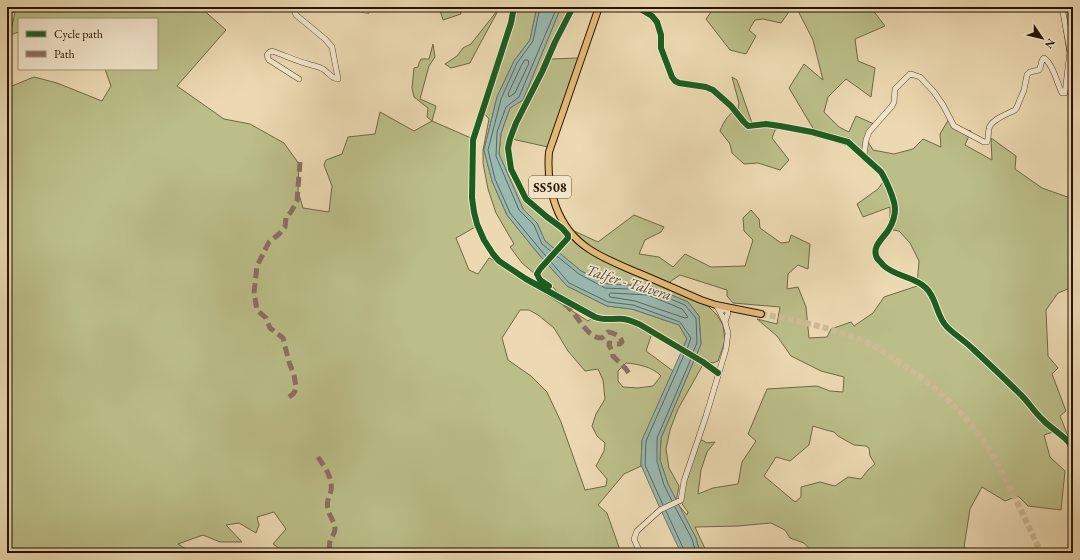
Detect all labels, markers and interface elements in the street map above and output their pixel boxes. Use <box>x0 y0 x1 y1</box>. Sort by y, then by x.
legend <box>18 18 158 70</box>
north arrow <box>1022 18 1062 58</box>
text: Cycle path <box>54 26 103 42</box>
text: N <box>1042 36 1058 51</box>
text: Path <box>54 46 75 62</box>
road number: SS508 <box>529 176 571 198</box>
water label: Talfer - Talvera <box>584 260 674 304</box>

